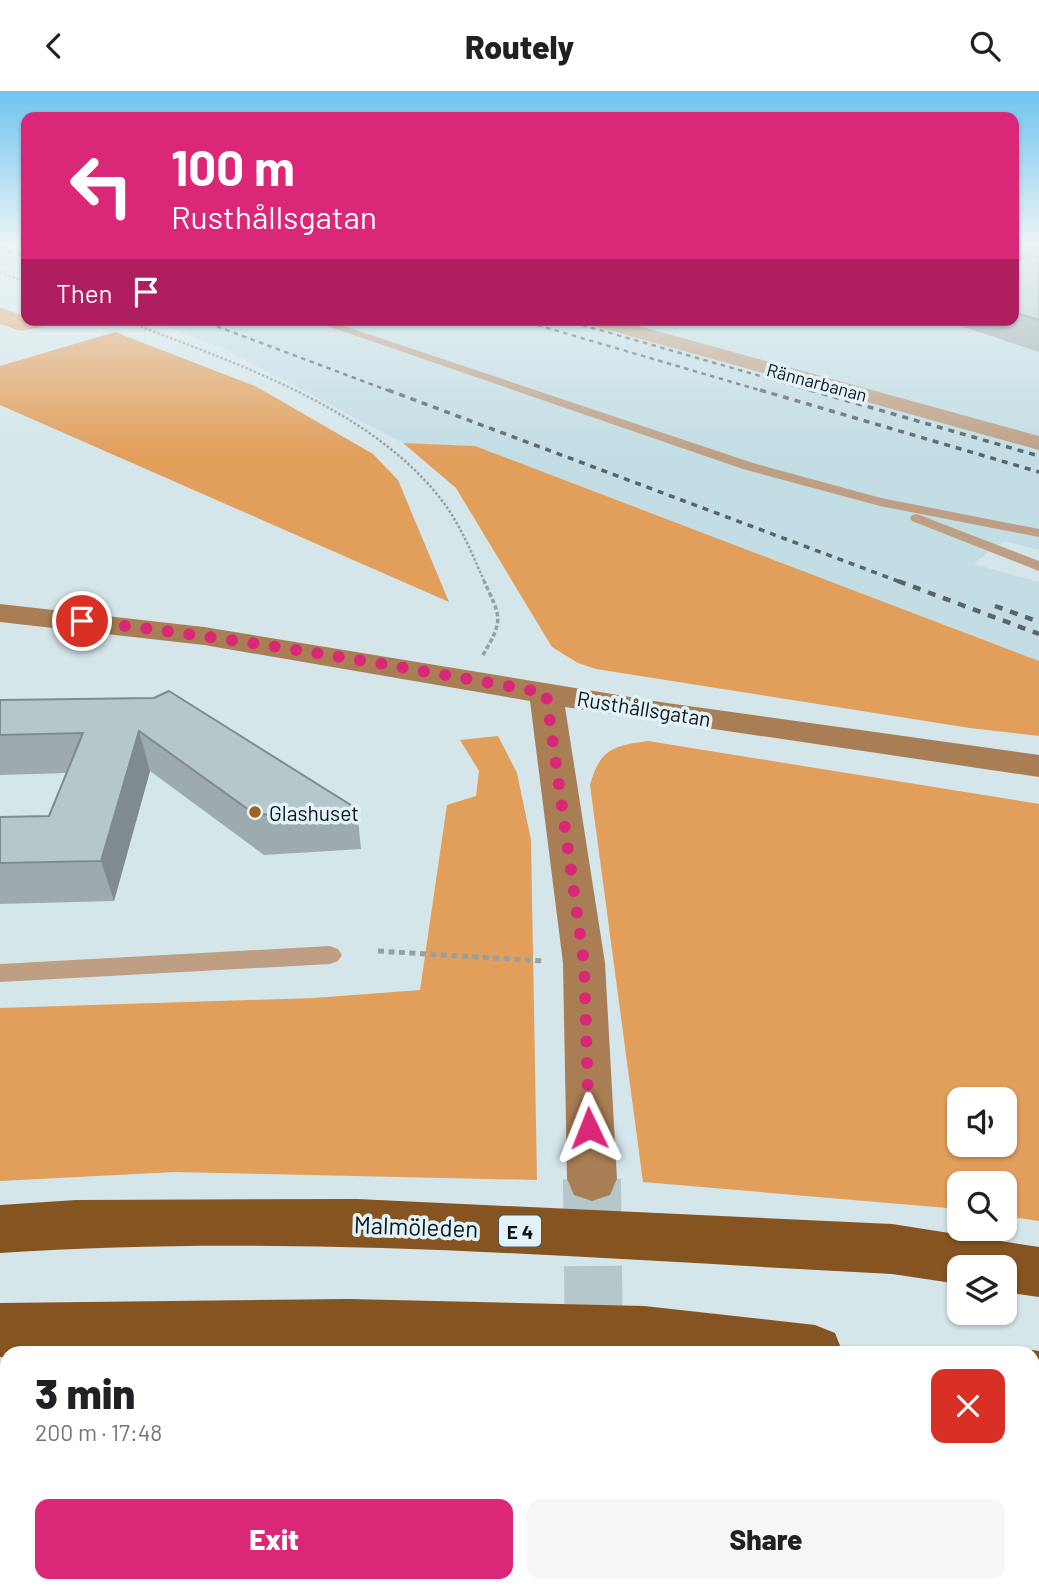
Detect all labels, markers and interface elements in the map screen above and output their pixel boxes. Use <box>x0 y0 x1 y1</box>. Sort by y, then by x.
icon: back <box>35 27 73 65</box>
text: Routely <box>465 27 574 65</box>
icon: search <box>966 27 1004 65</box>
text: 100 m <box>171 137 295 196</box>
icon: left <box>56 140 147 231</box>
text: Rusthållsgatan <box>171 197 377 235</box>
icon: arrive <box>127 273 165 311</box>
text: Then <box>56 277 113 308</box>
street label: Rännarbanan <box>764 358 870 406</box>
pin <box>52 591 112 651</box>
icon: arrive <box>63 602 101 640</box>
street label: Rusthållsgatan <box>575 685 713 731</box>
place label: Glashuset <box>269 800 359 825</box>
marker: Glashuset <box>247 804 263 820</box>
map controls <box>947 1087 1017 1325</box>
button: sound <box>947 1087 1017 1157</box>
position arrow <box>552 1091 626 1165</box>
button: search <box>947 1171 1017 1241</box>
street label: Malmöleden <box>353 1209 479 1243</box>
road number: E 4 <box>499 1215 541 1247</box>
button: layers <box>947 1255 1017 1325</box>
text: 3 min <box>35 1367 135 1417</box>
button: close <box>931 1369 1005 1443</box>
text: 200 m · 17:48 <box>35 1418 162 1446</box>
button: Exit <box>35 1499 513 1579</box>
button: Share <box>527 1499 1005 1579</box>

